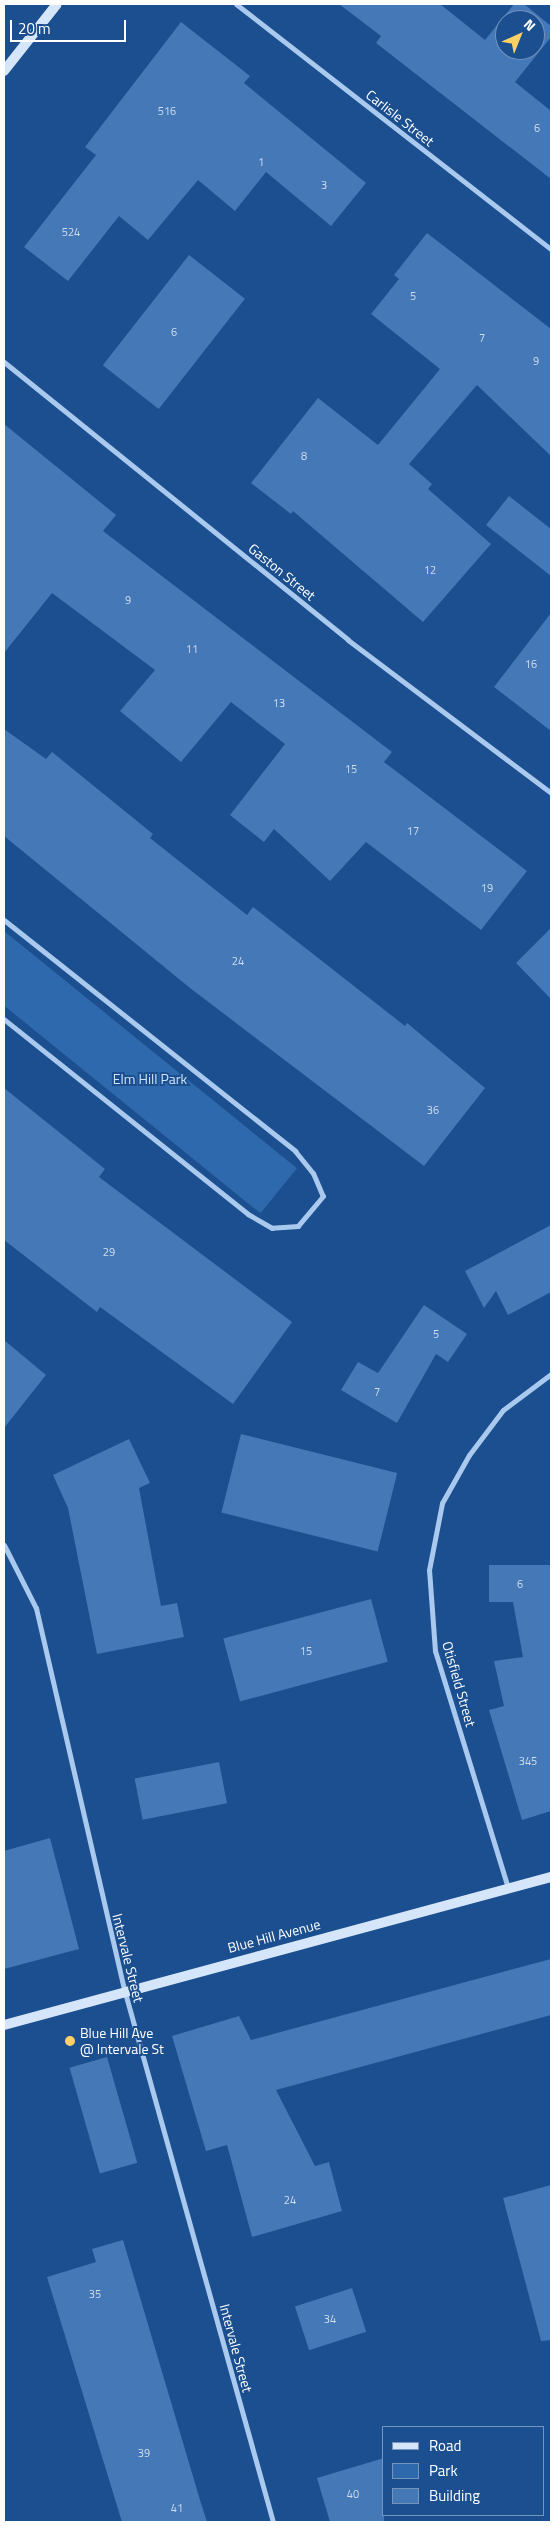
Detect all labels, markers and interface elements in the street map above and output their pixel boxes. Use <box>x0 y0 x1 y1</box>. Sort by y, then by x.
scale bar <box>12 10 129 42</box>
north arrow <box>495 10 545 60</box>
text: N <box>519 14 541 35</box>
text: 20 m <box>18 17 51 40</box>
street label: Carlisle Street <box>363 86 437 150</box>
house number: 516 <box>158 104 176 118</box>
house number: 6 <box>534 121 540 135</box>
house number: 1 <box>258 155 264 169</box>
house number: 3 <box>321 178 327 192</box>
house number: 524 <box>62 225 80 239</box>
house number: 5 <box>410 289 416 303</box>
house number: 6 <box>171 325 177 339</box>
house number: 7 <box>479 331 485 345</box>
house number: 9 <box>533 354 539 368</box>
house number: 8 <box>301 449 307 463</box>
street label: Gaston Street <box>245 540 319 604</box>
house number: 12 <box>424 563 436 577</box>
house number: 9 <box>125 593 131 607</box>
house number: 11 <box>186 642 198 656</box>
house number: 16 <box>525 657 537 671</box>
house number: 13 <box>273 696 285 710</box>
house number: 15 <box>345 762 357 776</box>
house number: 17 <box>407 824 419 838</box>
house number: 19 <box>481 881 493 895</box>
house number: 24 <box>232 954 244 968</box>
park label: Elm Hill Park <box>113 1071 187 1087</box>
house number: 36 <box>427 1103 439 1117</box>
house number: 29 <box>103 1245 115 1259</box>
house number: 5 <box>433 1327 439 1341</box>
house number: 7 <box>374 1385 380 1399</box>
house number: 6 <box>517 1577 523 1591</box>
street label: Otisfield Street <box>439 1639 479 1729</box>
house number: 15 <box>300 1644 312 1658</box>
house number: 345 <box>519 1754 537 1768</box>
street label: Intervale Street <box>109 1912 147 2004</box>
street label: Blue Hill Avenue <box>226 1916 322 1956</box>
place label: Blue Hill Ave @ Intervale St <box>80 2025 164 2058</box>
marker: Blue Hill Ave @ Intervale St <box>64 2035 76 2047</box>
house number: 24 <box>284 2193 296 2207</box>
house number: 35 <box>89 2287 101 2301</box>
street label: Intervale Street <box>216 2302 256 2394</box>
house number: 34 <box>324 2312 336 2326</box>
legend <box>382 2426 545 2516</box>
text: Road <box>429 2434 461 2457</box>
house number: 39 <box>138 2446 150 2460</box>
text: Park <box>429 2459 458 2482</box>
text: Building <box>429 2484 480 2507</box>
house number: 40 <box>347 2487 359 2501</box>
house number: 41 <box>171 2501 183 2515</box>

